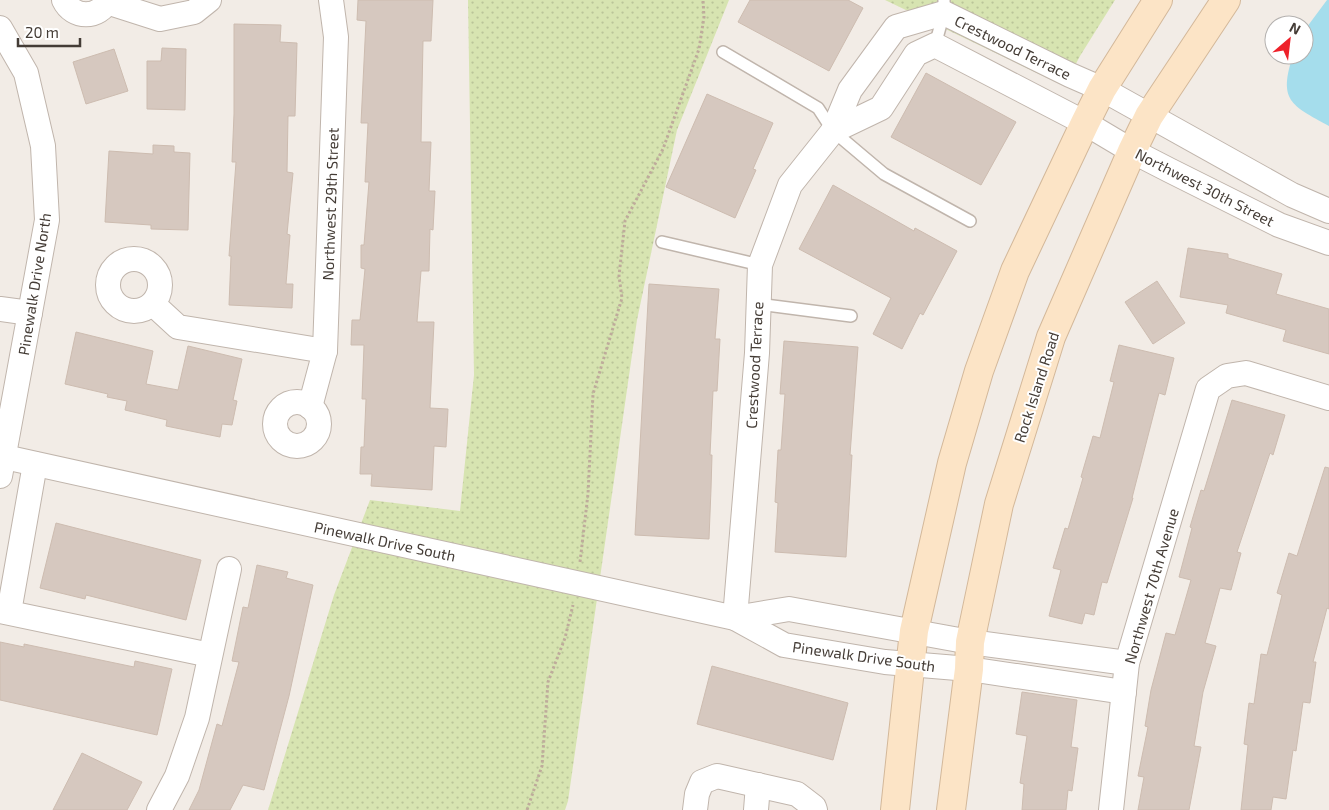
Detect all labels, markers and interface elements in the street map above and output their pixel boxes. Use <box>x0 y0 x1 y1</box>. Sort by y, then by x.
street label: Crestwood Terrace <box>952 11 1074 83</box>
scale bar <box>18 15 80 47</box>
north arrow <box>1264 15 1314 65</box>
text: N <box>1287 18 1304 38</box>
text: 20 m <box>25 23 59 41</box>
street label: Northwest 29th Street <box>318 127 342 281</box>
street label: Northwest 30th Street <box>1133 144 1278 230</box>
street label: Pinewalk Drive North <box>14 212 54 356</box>
street label: Crestwood Terrace <box>742 301 766 429</box>
street label: Rock Island Road <box>1010 329 1062 445</box>
street label: Northwest 70th Avenue <box>1120 506 1182 666</box>
street label: Pinewalk Drive South <box>313 517 457 565</box>
street label: Pinewalk Drive South <box>791 637 937 675</box>

